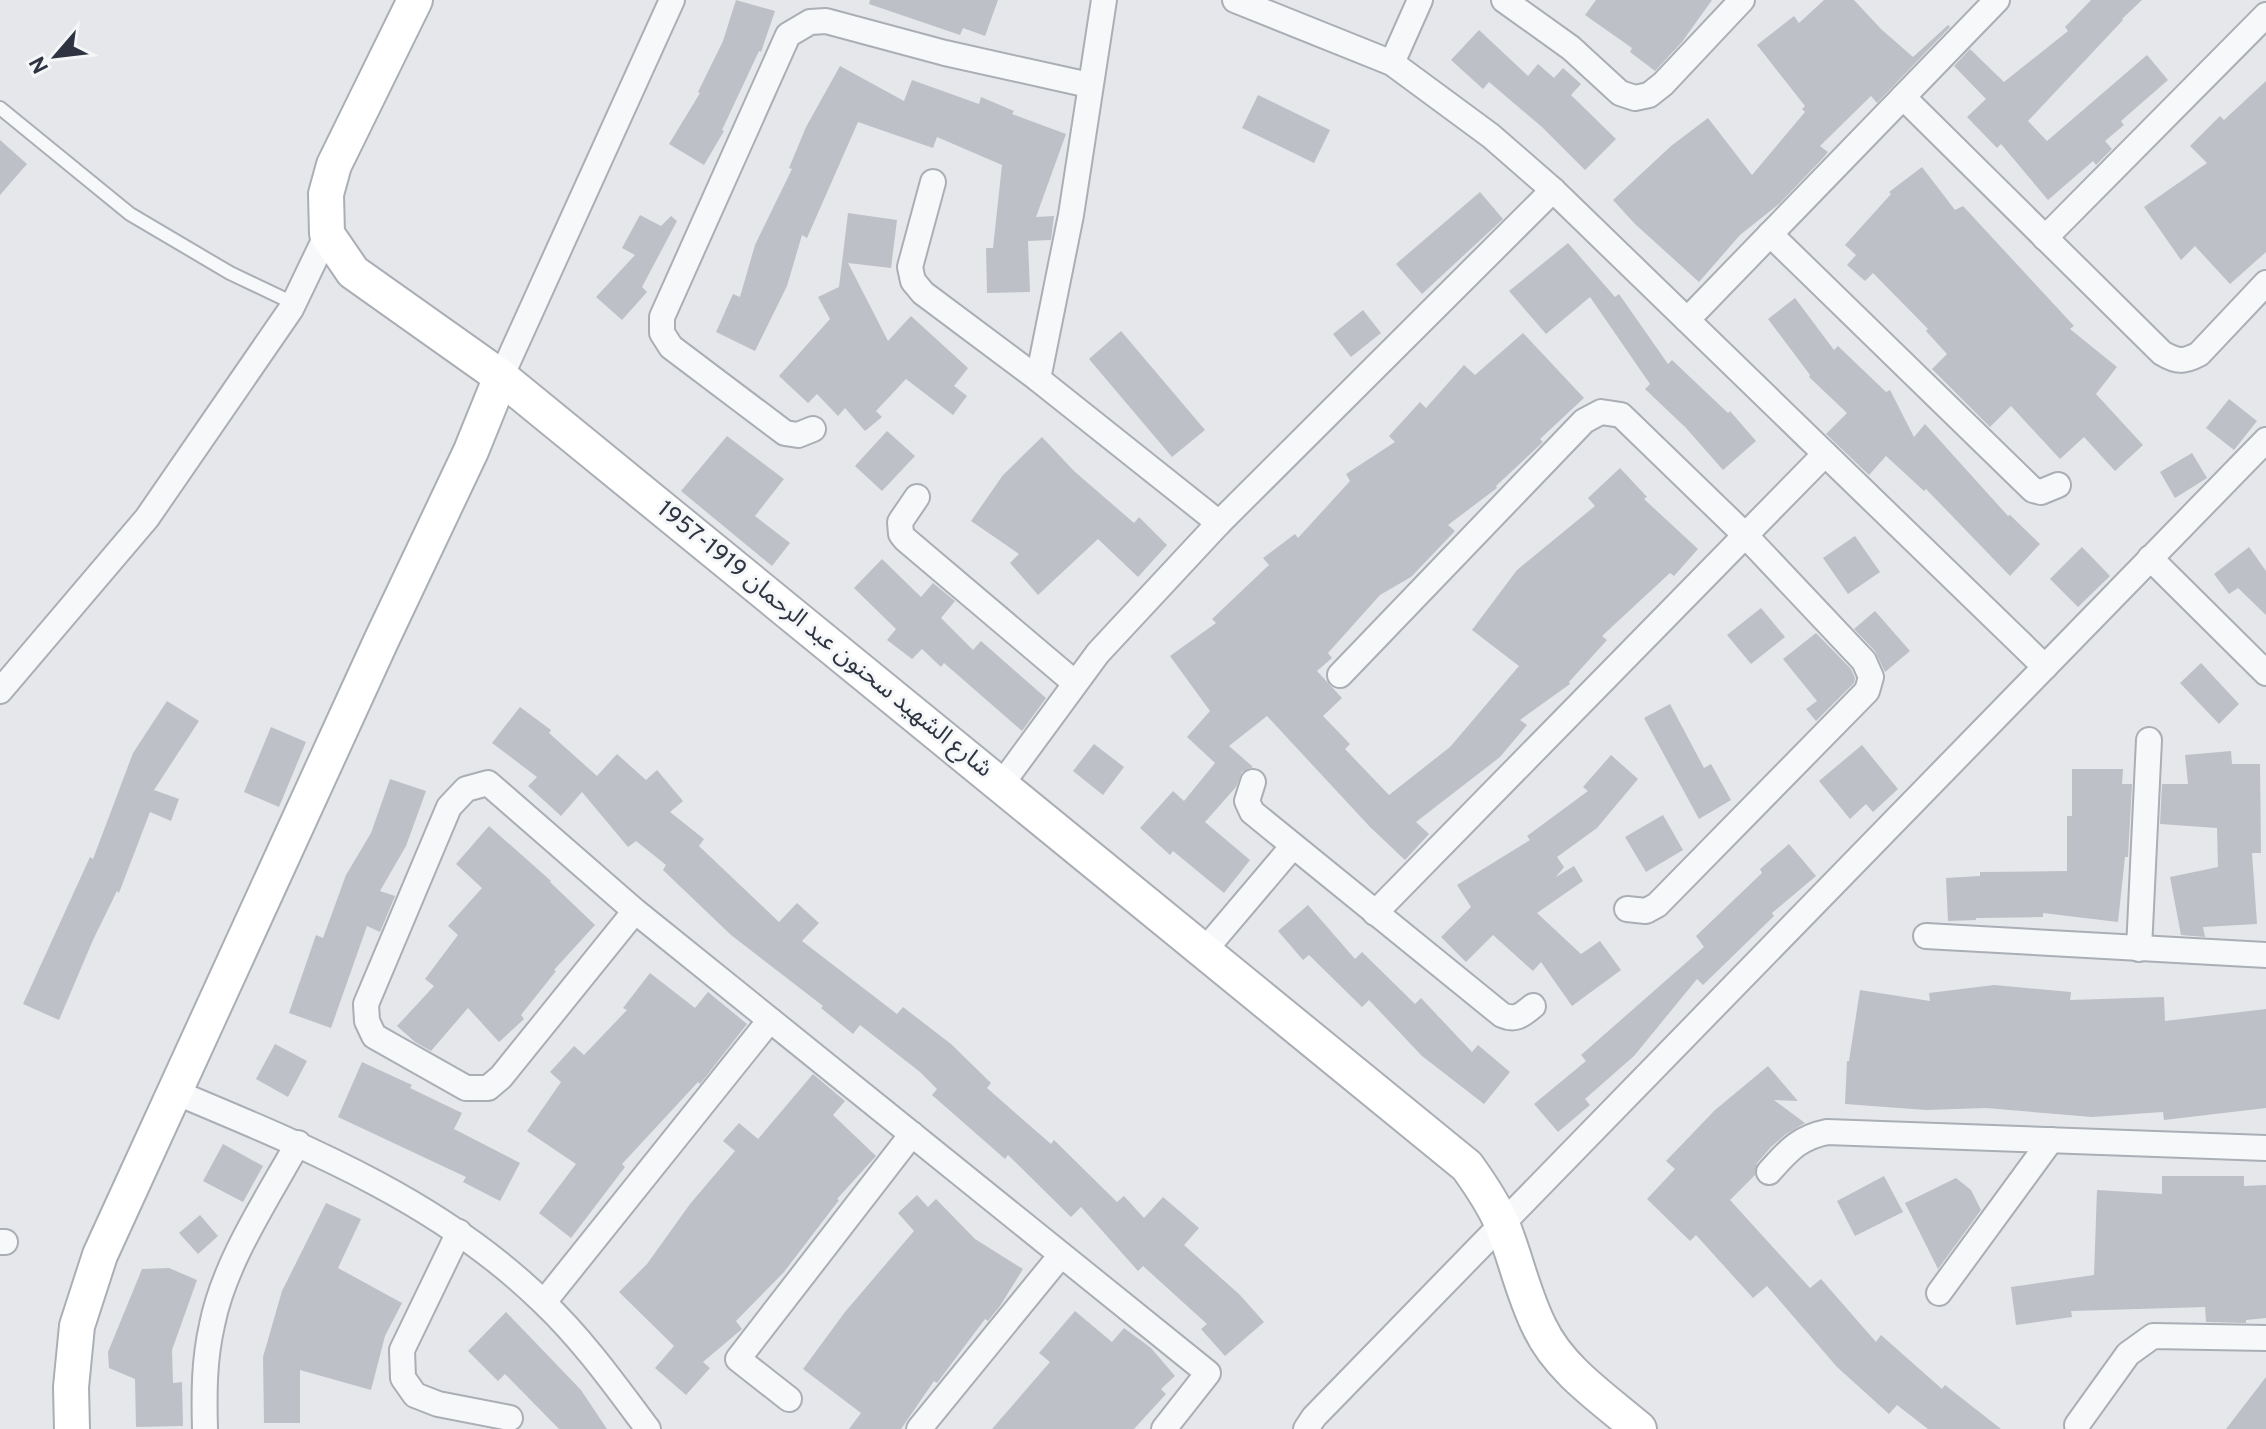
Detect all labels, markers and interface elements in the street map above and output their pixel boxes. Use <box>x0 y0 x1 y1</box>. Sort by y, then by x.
north arrow <box>16 16 96 96</box>
text: N <box>25 51 56 78</box>
street label: شارع الشهيد سحنون عبد الرحمان 1919-1957 <box>650 495 998 785</box>

